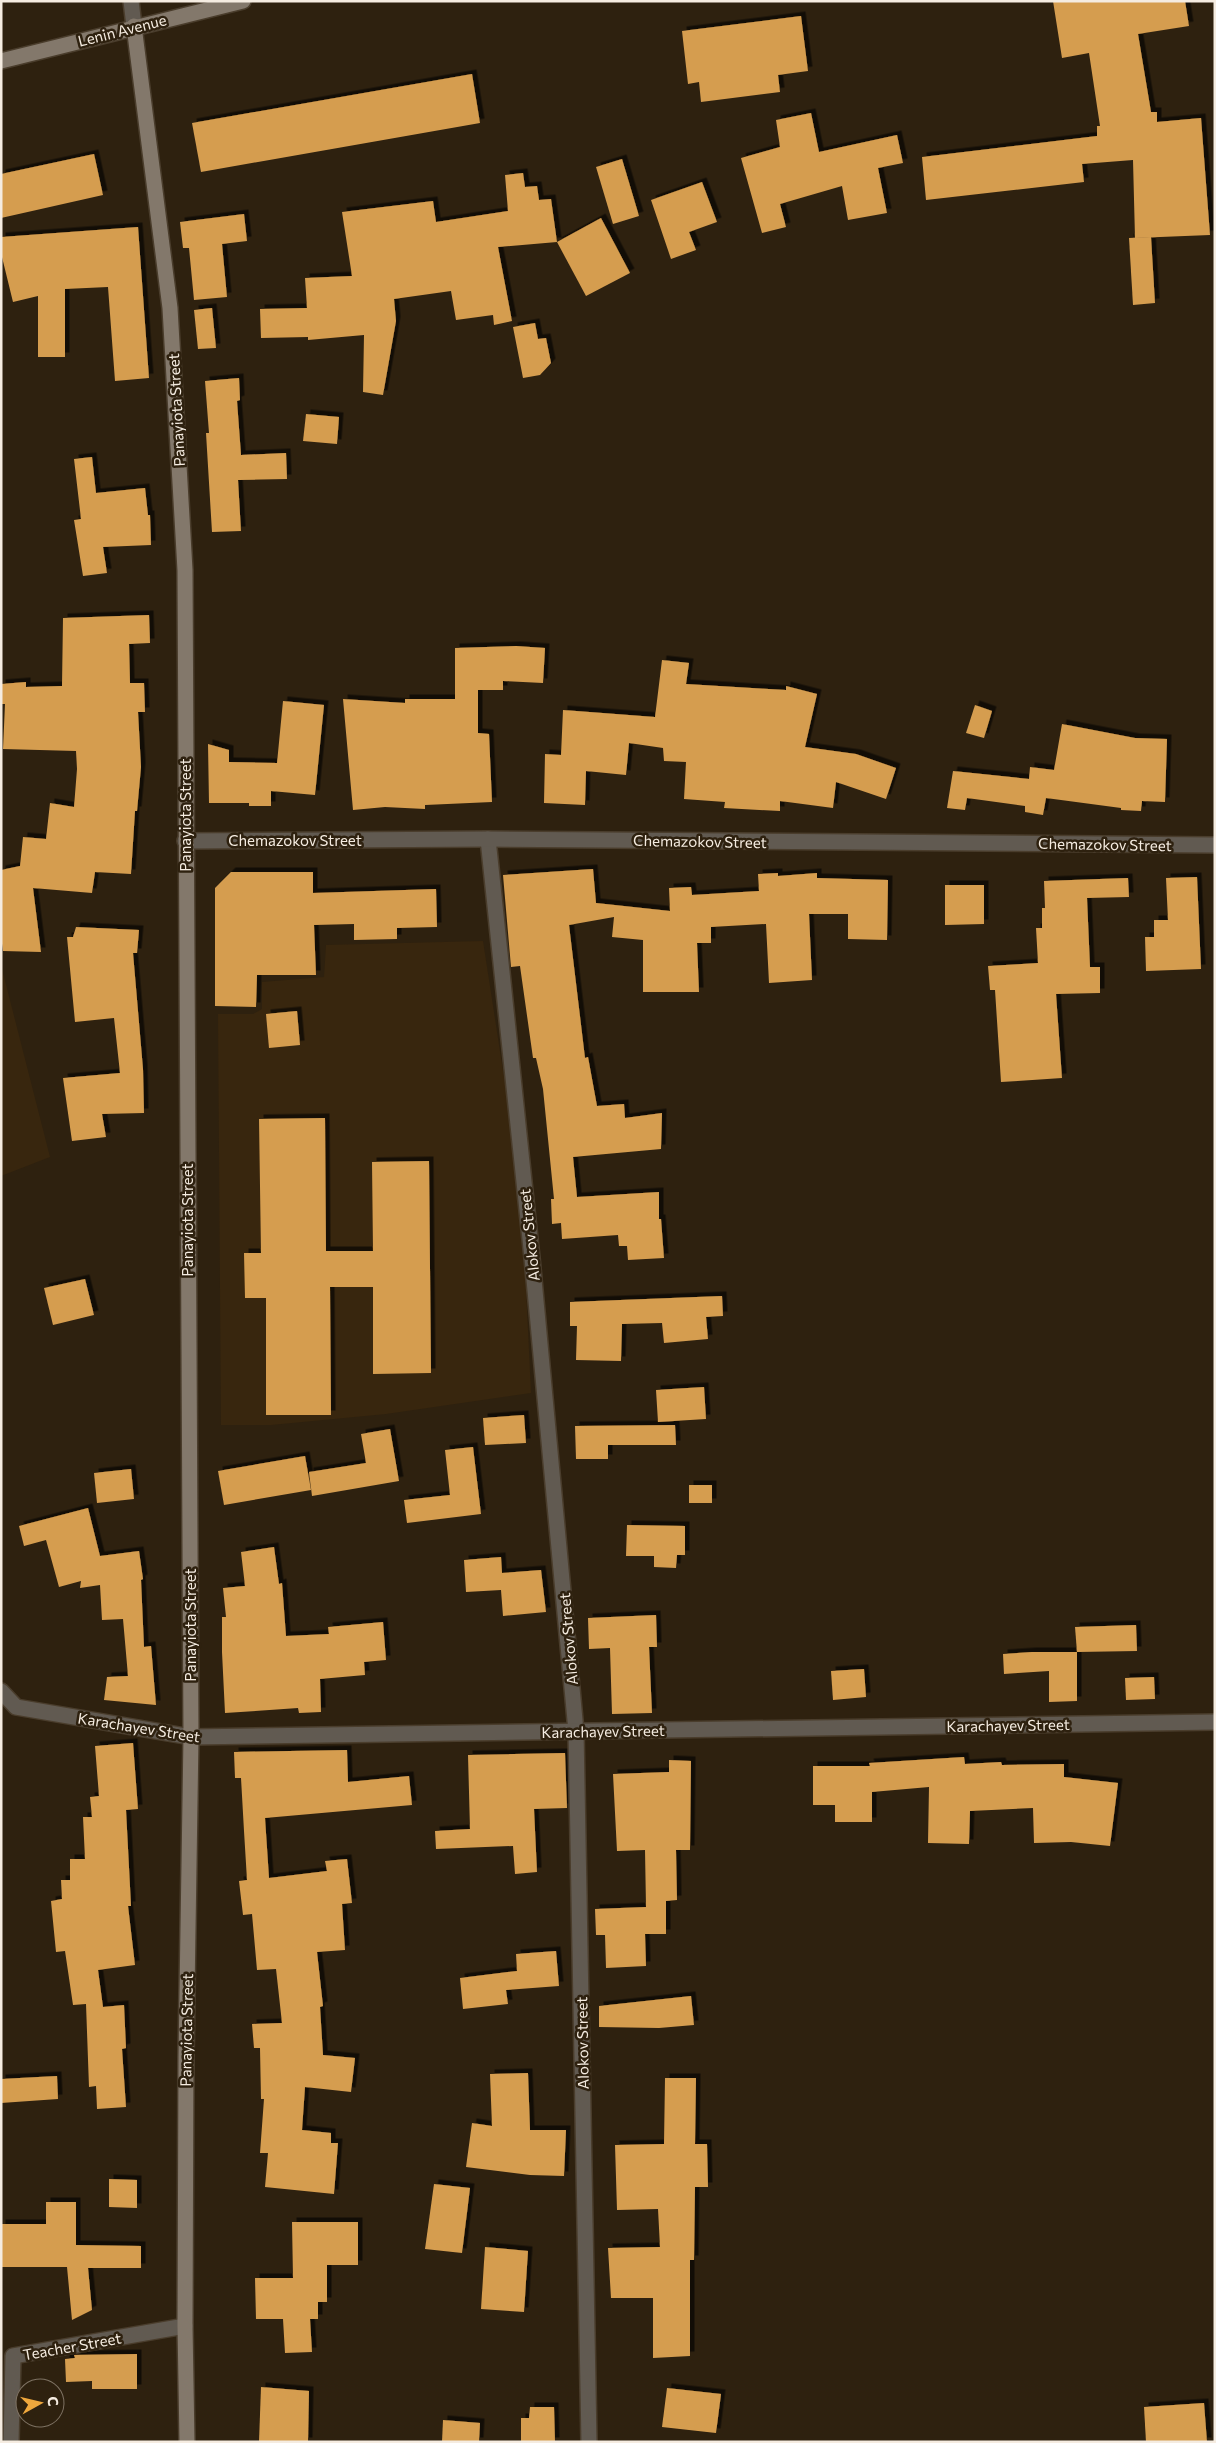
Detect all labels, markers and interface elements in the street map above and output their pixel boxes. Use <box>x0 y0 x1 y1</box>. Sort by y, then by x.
street label: Lenin Avenue <box>76 10 168 50</box>
street label: Panayiota Street <box>164 353 188 467</box>
street label: Panayiota Street <box>176 758 194 872</box>
street label: Chemazokov Street <box>228 831 362 849</box>
street label: Chemazokov Street <box>633 831 767 851</box>
street label: Chemazokov Street <box>1038 834 1172 854</box>
street label: Panayiota Street <box>178 1163 196 1277</box>
street label: Alokov Street <box>515 1188 543 1282</box>
street label: Panayiota Street <box>181 1568 199 1682</box>
street label: Alokov Street <box>555 1592 581 1686</box>
street label: Karachayev Street <box>77 1708 201 1746</box>
street label: Karachayev Street <box>946 1715 1070 1735</box>
street label: Karachayev Street <box>541 1721 665 1741</box>
street label: Panayiota Street <box>176 1973 196 2087</box>
street label: Alokov Street <box>572 1997 592 2089</box>
street label: Teacher Street <box>21 2329 123 2363</box>
north arrow <box>15 2378 65 2428</box>
text: С <box>44 2395 62 2407</box>

